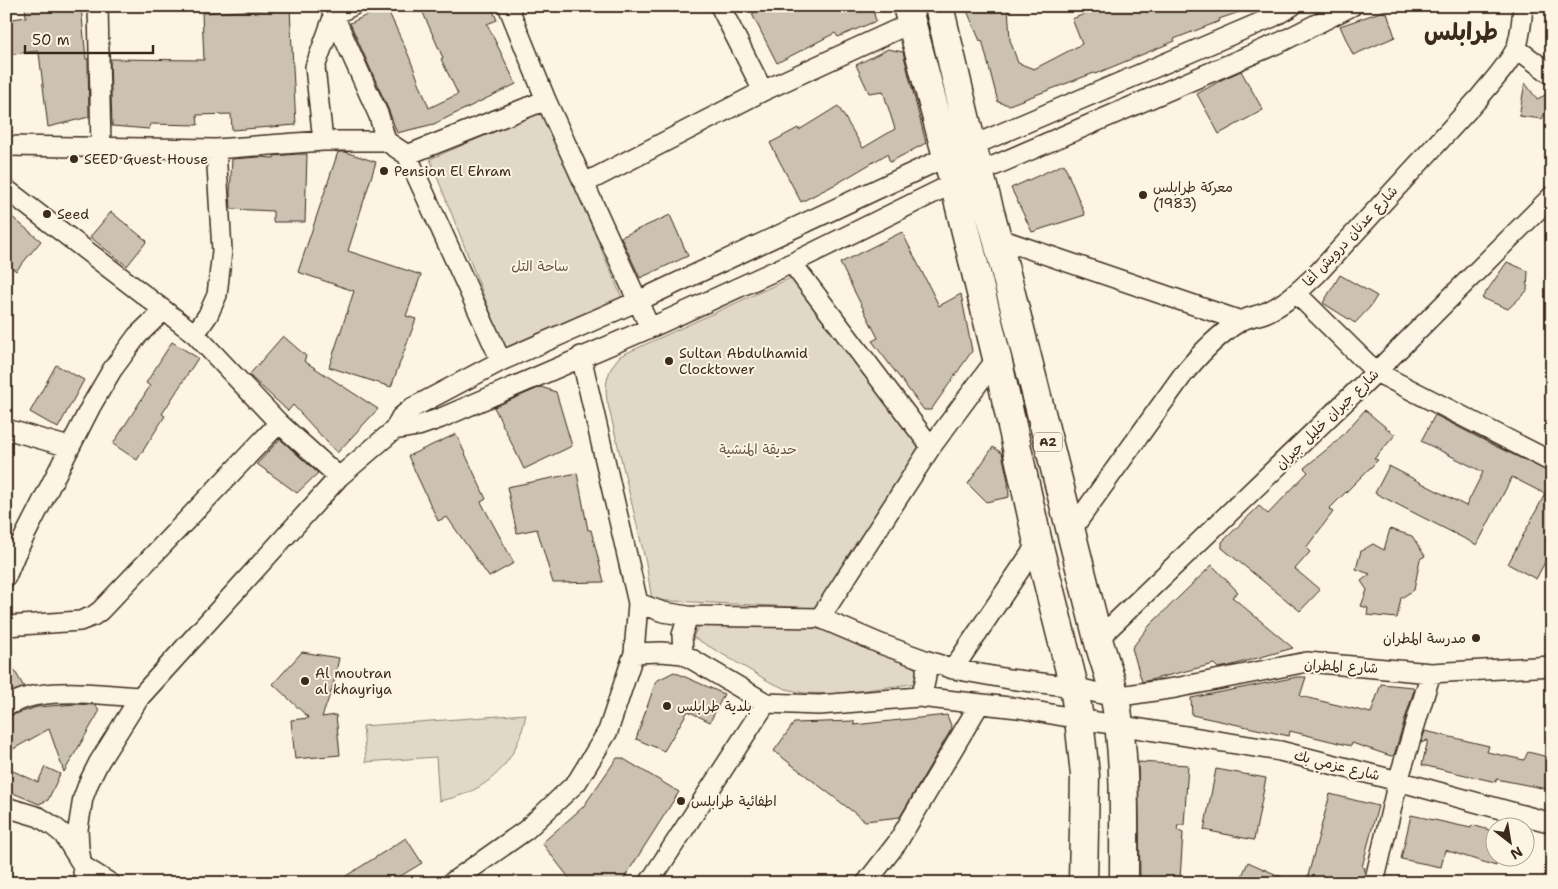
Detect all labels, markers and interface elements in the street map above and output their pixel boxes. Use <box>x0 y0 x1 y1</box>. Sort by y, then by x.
district label: طرابلس <box>1424 16 1498 48</box>
scale bar <box>25 22 152 54</box>
text: 50 m <box>32 30 70 50</box>
place label: SEED Guest House <box>84 150 208 168</box>
marker: SEED Guest House <box>68 153 80 165</box>
place label: Pension El Ehram <box>394 162 511 180</box>
marker: Pension El Ehram <box>378 165 390 177</box>
place label: معركة طرابلس (1983) <box>1153 178 1233 212</box>
street label: شارع عدنان درويش أغا <box>1299 182 1402 291</box>
marker: معركة طرابلس (1983) <box>1137 189 1149 201</box>
place label: Seed <box>57 205 89 223</box>
marker: Seed <box>41 208 53 220</box>
park label: ساحة التل <box>511 257 569 275</box>
place label: Sultan Abdulhamid Clocktower <box>679 344 808 378</box>
marker: Sultan Abdulhamid Clocktower <box>663 355 675 367</box>
street label: شارع جبران خليل جبران <box>1271 365 1383 474</box>
road number: A2 <box>1034 432 1062 452</box>
park label: حديقة المنشية <box>719 440 797 458</box>
place label: مدرسة المطران <box>1383 629 1466 647</box>
marker: مدرسة المطران <box>1470 632 1482 644</box>
street label: شارع المطران <box>1303 655 1379 678</box>
place label: Al moutran al khayriya <box>315 664 392 698</box>
marker: Al moutran al khayriya <box>299 675 311 687</box>
place label: بلدية طرابلس <box>677 697 752 715</box>
marker: بلدية طرابلس <box>661 700 673 712</box>
street label: شارع عزمي بك <box>1291 746 1382 788</box>
place label: اطفائية طرابلس <box>691 792 777 810</box>
marker: اطفائية طرابلس <box>675 795 687 807</box>
north arrow <box>1486 816 1536 866</box>
text: N <box>1507 843 1526 864</box>

